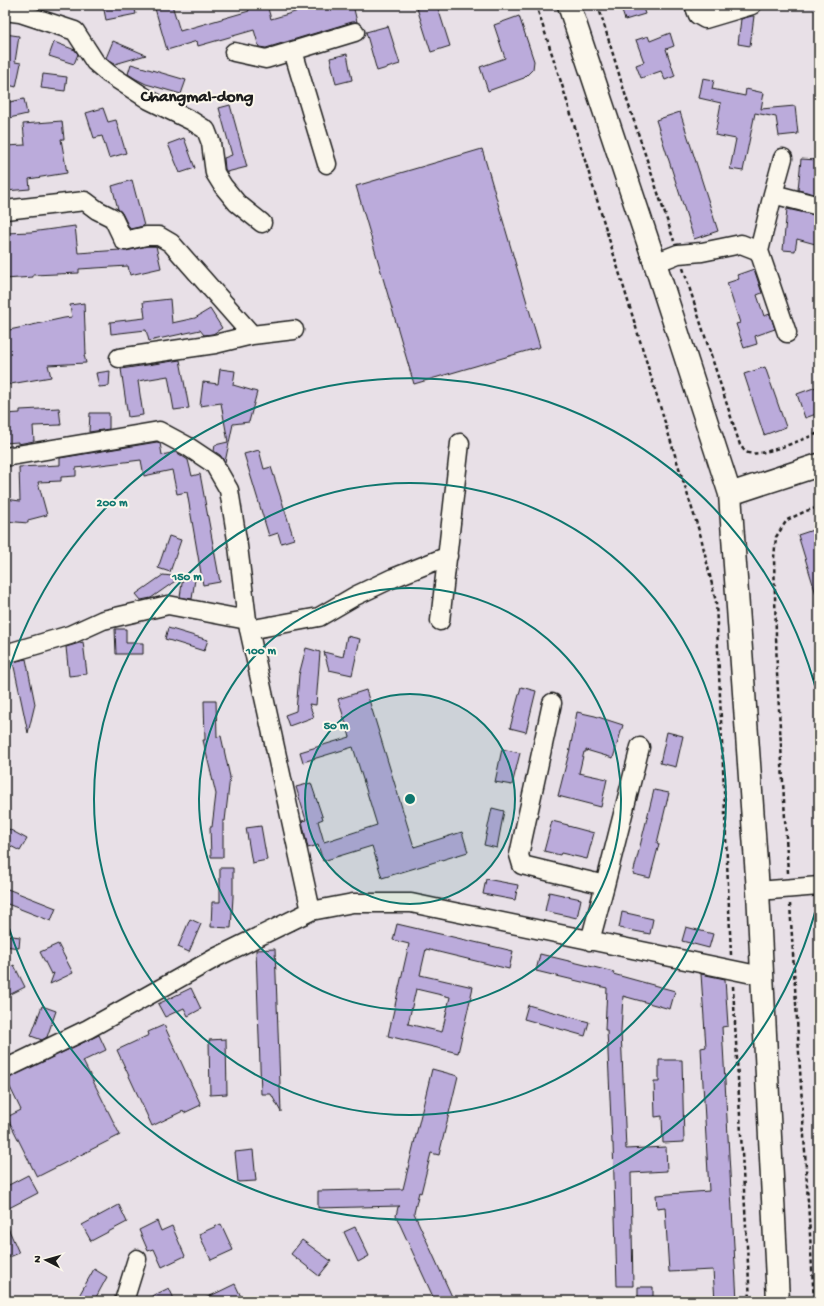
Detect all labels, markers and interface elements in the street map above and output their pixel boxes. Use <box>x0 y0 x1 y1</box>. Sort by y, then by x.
district label: Changmal-dong <box>140 88 254 108</box>
text: 200 m <box>97 497 128 511</box>
text: 150 m <box>171 571 202 585</box>
text: 100 m <box>245 645 276 659</box>
text: 50 m <box>324 720 349 734</box>
centre of rings <box>403 792 417 806</box>
north arrow <box>26 1240 66 1280</box>
text: N <box>32 1255 44 1263</box>

